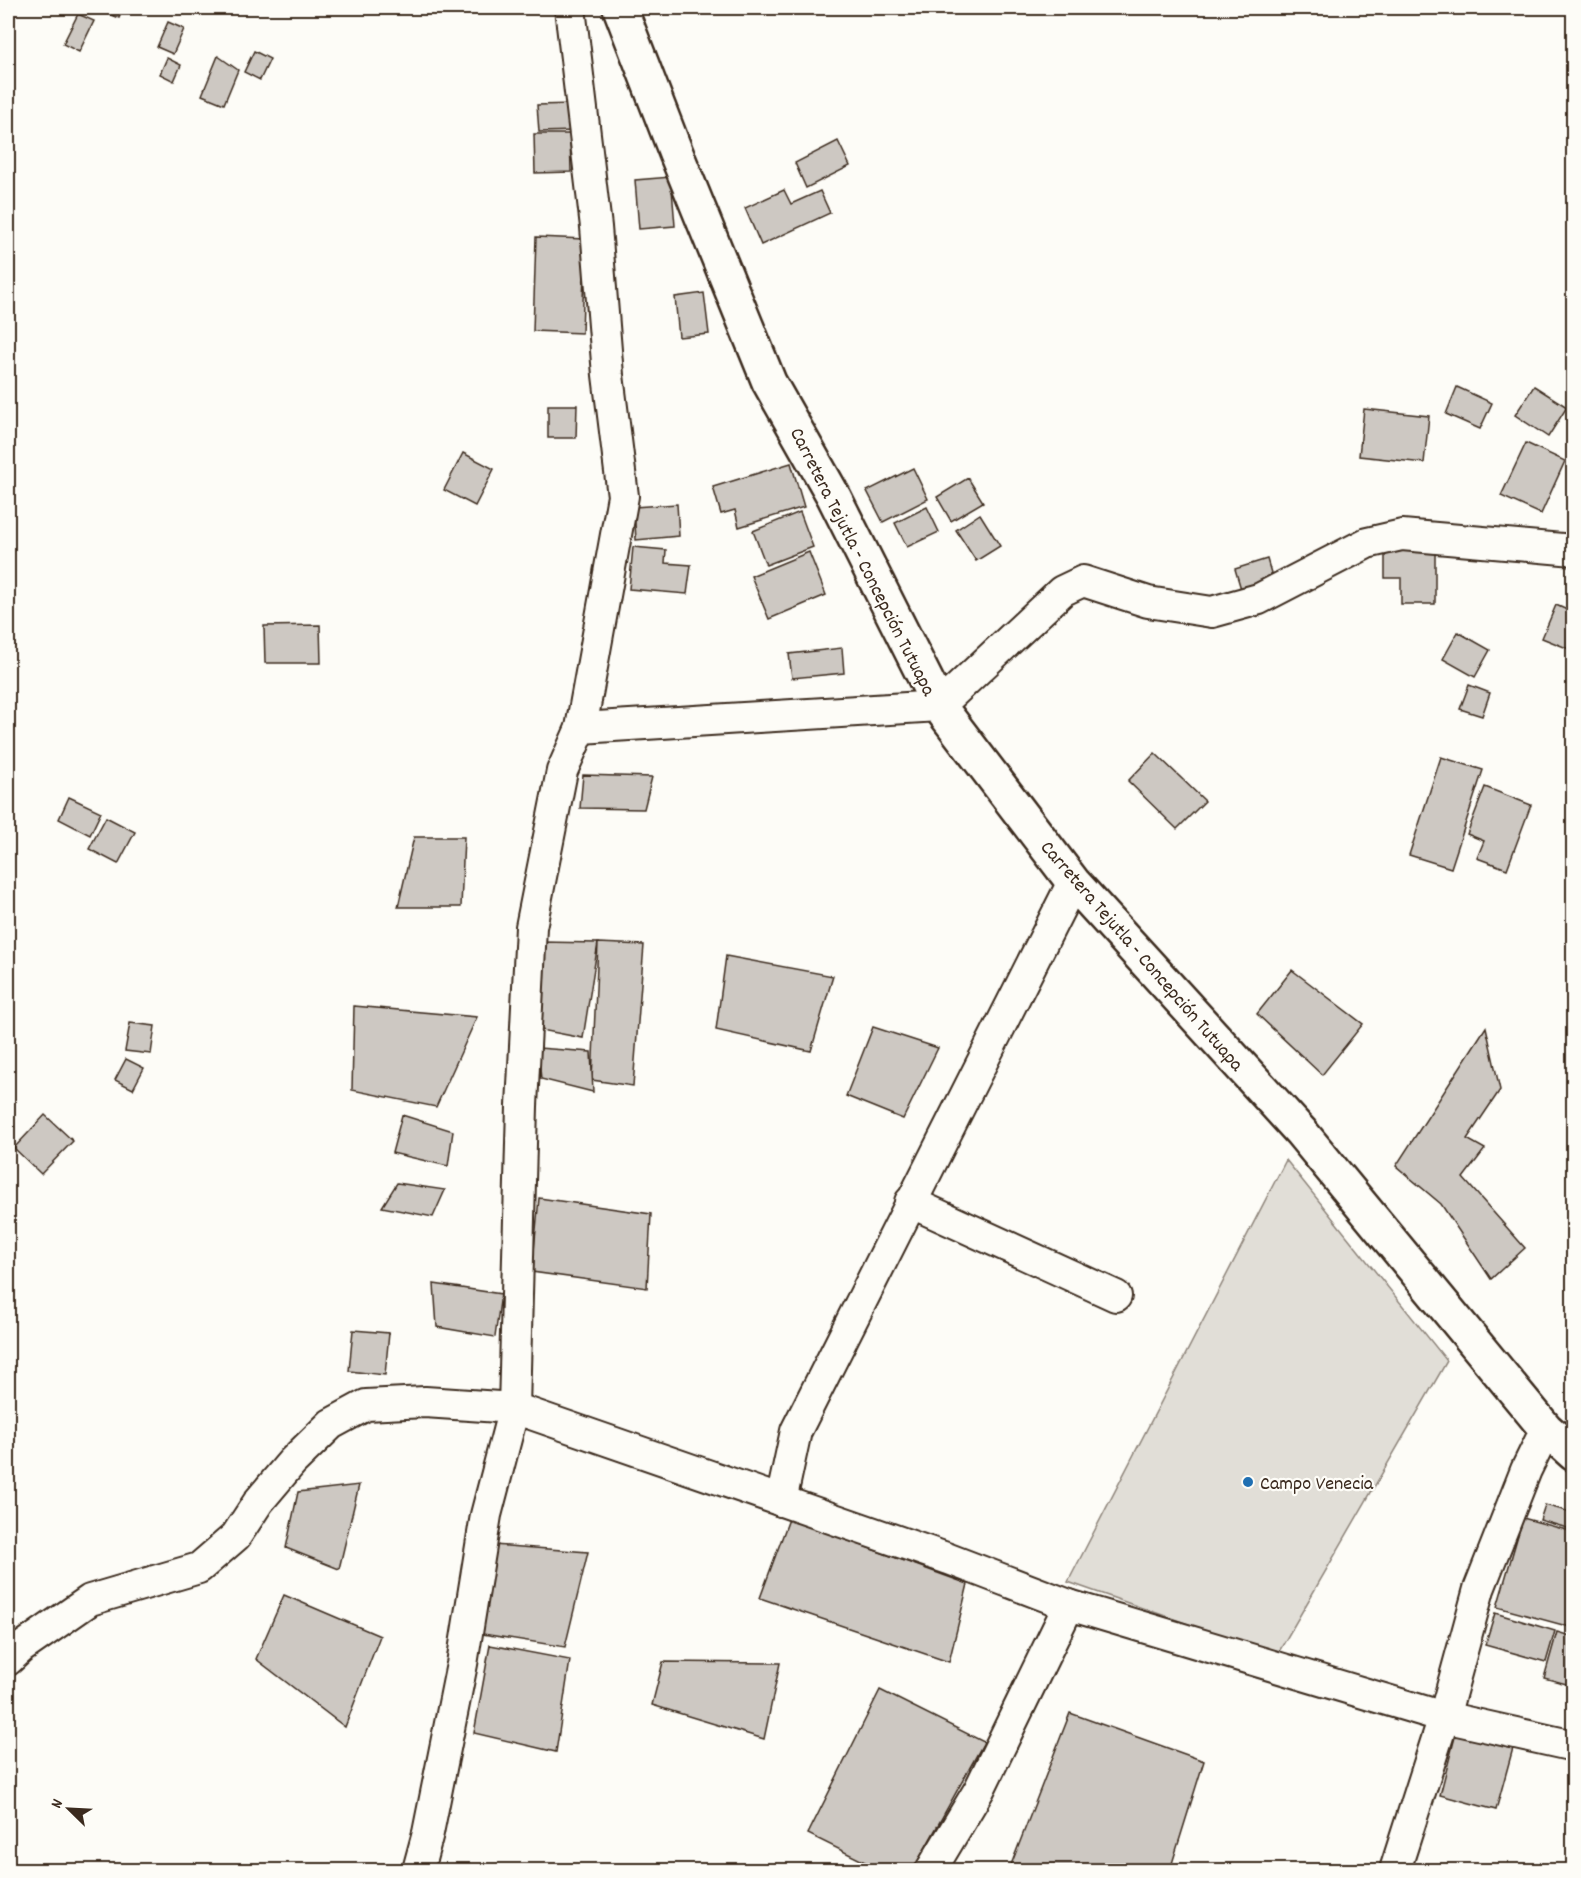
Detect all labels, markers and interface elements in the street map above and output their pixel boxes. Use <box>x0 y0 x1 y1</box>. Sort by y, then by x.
street label: Carretera Tejutla - Concepción Tutuapa <box>781 423 942 702</box>
street label: Carretera Tejutla - Concepción Tutuapa <box>1032 835 1249 1079</box>
place label: Campo Venecia <box>1260 1471 1374 1499</box>
marker: Campo Venecia <box>1241 1475 1255 1489</box>
north arrow <box>39 1779 99 1839</box>
text: N <box>45 1796 70 1812</box>

